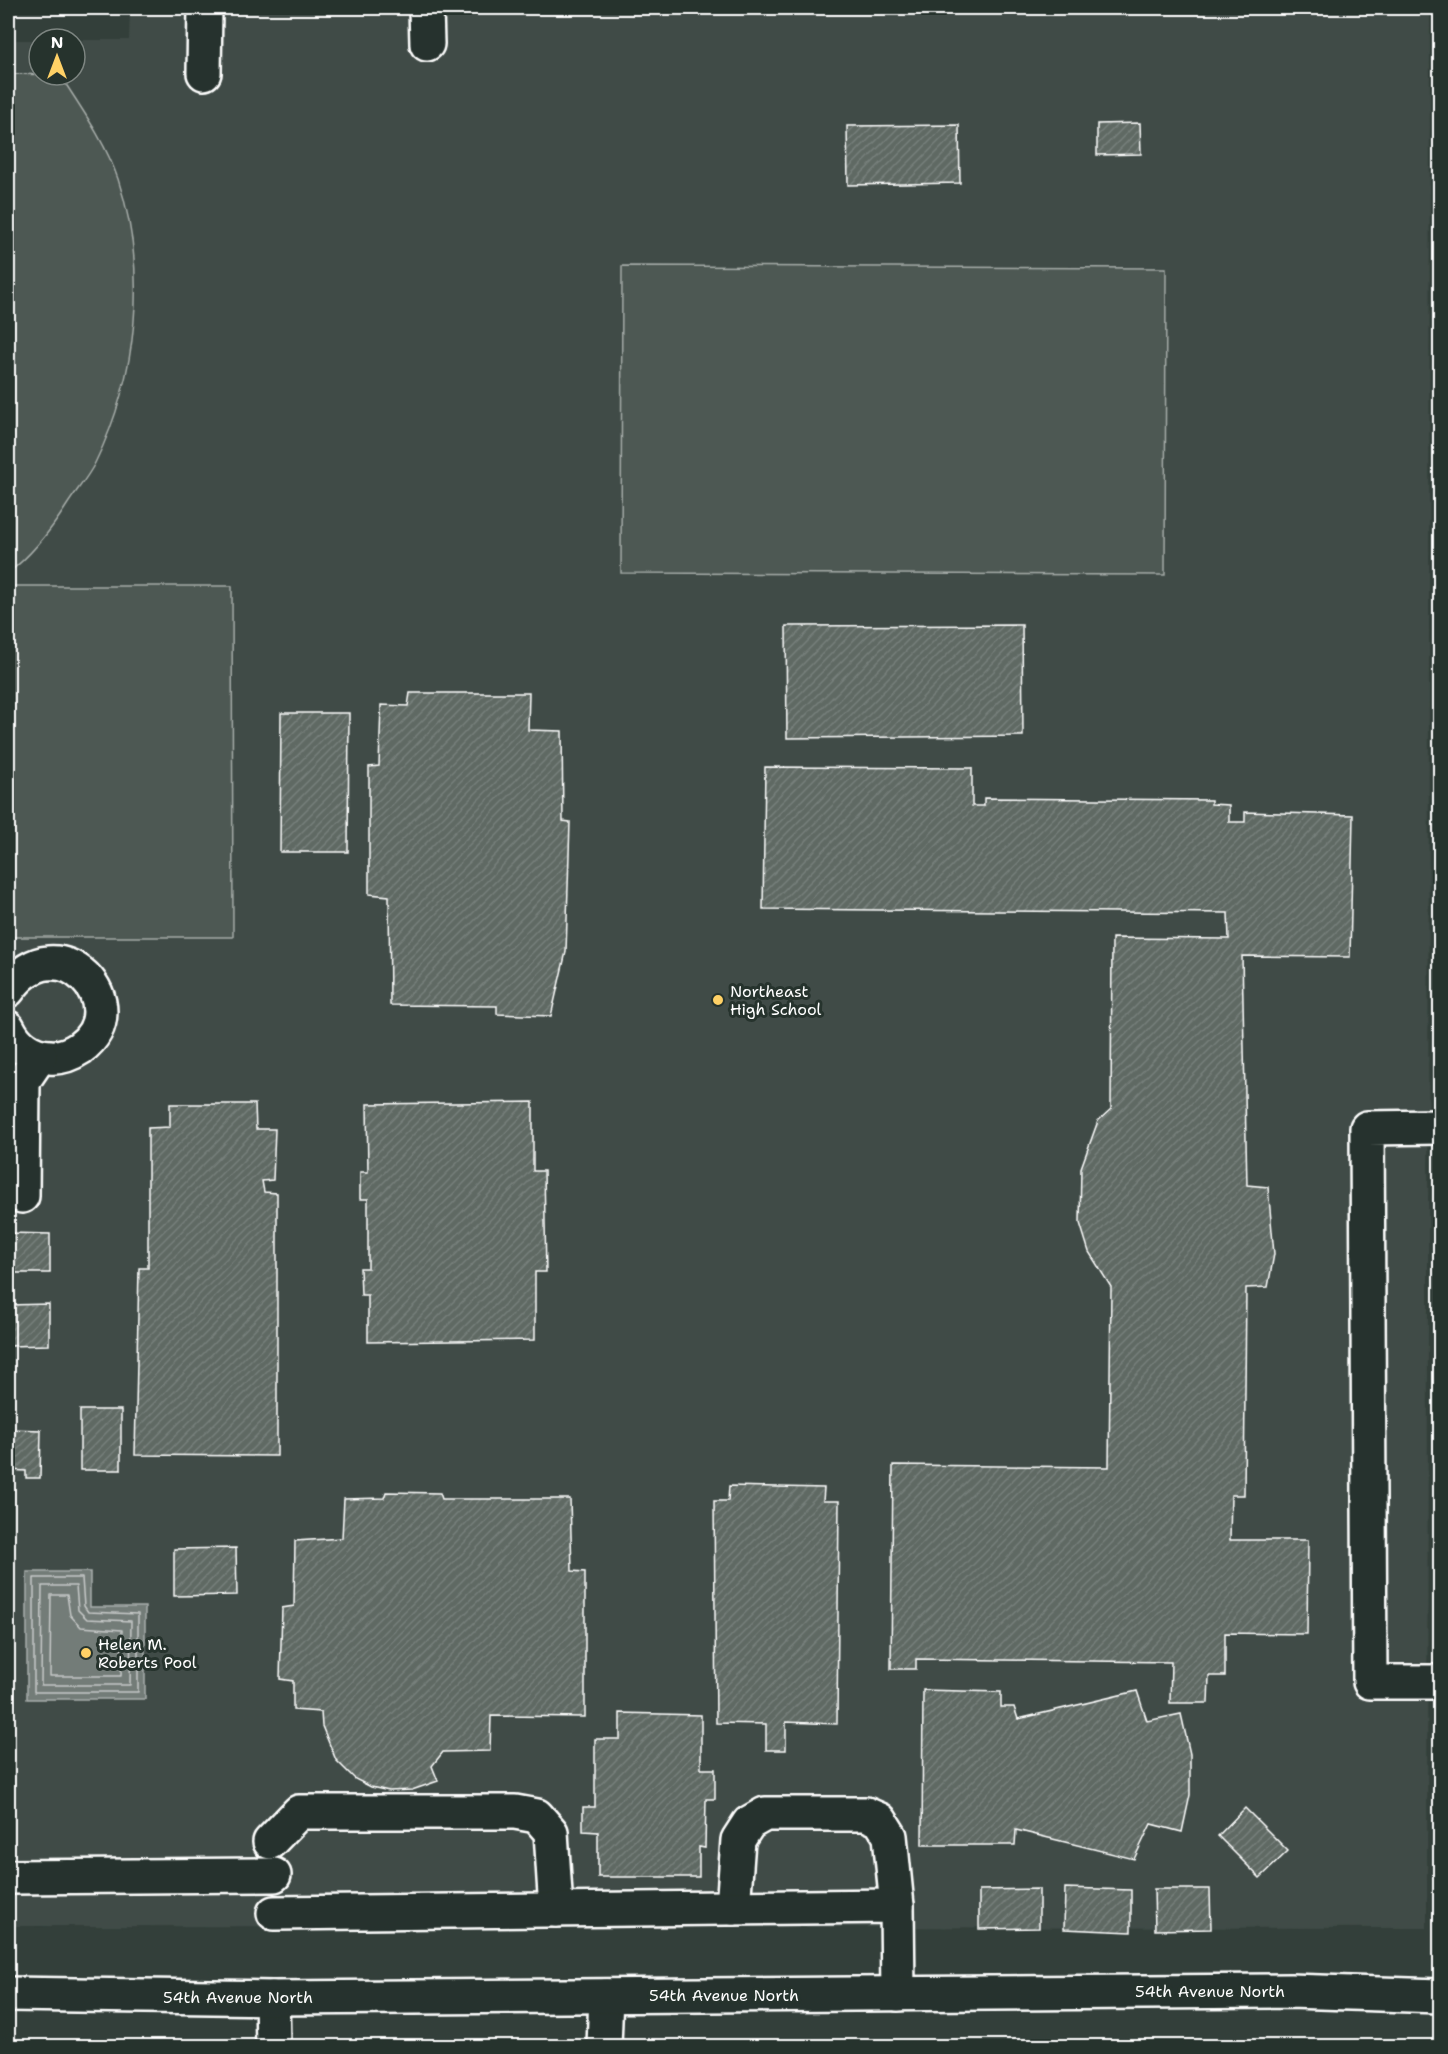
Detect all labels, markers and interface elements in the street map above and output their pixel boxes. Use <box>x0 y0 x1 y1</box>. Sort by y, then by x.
north arrow <box>27 27 87 87</box>
text: N <box>51 32 63 53</box>
place label: Northeast High School <box>730 981 822 1020</box>
marker: Northeast High School <box>711 993 725 1007</box>
place label: Helen M. Roberts Pool <box>98 1634 197 1673</box>
marker: Helen M. Roberts Pool <box>79 1646 93 1660</box>
street label: 54th Avenue North <box>1135 1981 1285 2002</box>
street label: 54th Avenue North <box>649 1985 799 2006</box>
street label: 54th Avenue North <box>163 1987 313 2008</box>

